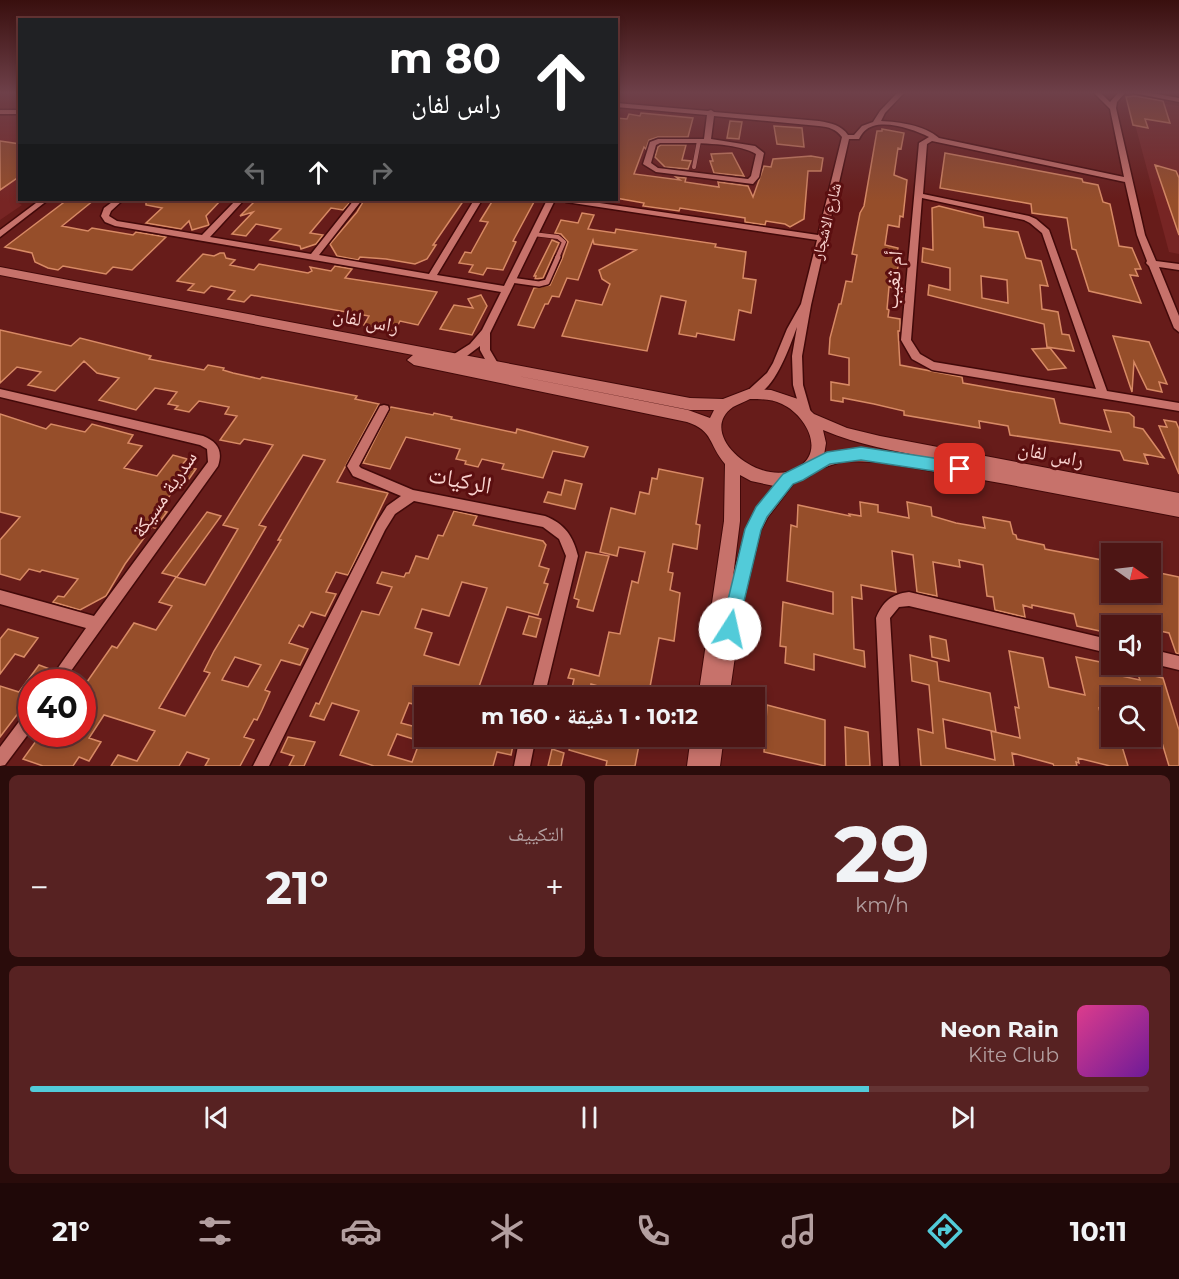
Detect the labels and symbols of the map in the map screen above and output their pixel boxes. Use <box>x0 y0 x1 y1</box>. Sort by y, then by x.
street label: شارع الاشجار <box>808 181 846 263</box>
street label: أم ثغيب <box>878 250 909 310</box>
street label: راس لفان <box>331 302 401 338</box>
street label: راس لفان <box>1016 436 1086 472</box>
pin <box>934 443 985 494</box>
street label: سدرية مسيكة <box>126 446 202 542</box>
street label: الركيات <box>426 459 494 500</box>
north arrow <box>1101 543 1161 603</box>
position arrow <box>698 597 762 661</box>
speed limit sign: 40 <box>18 669 96 747</box>

